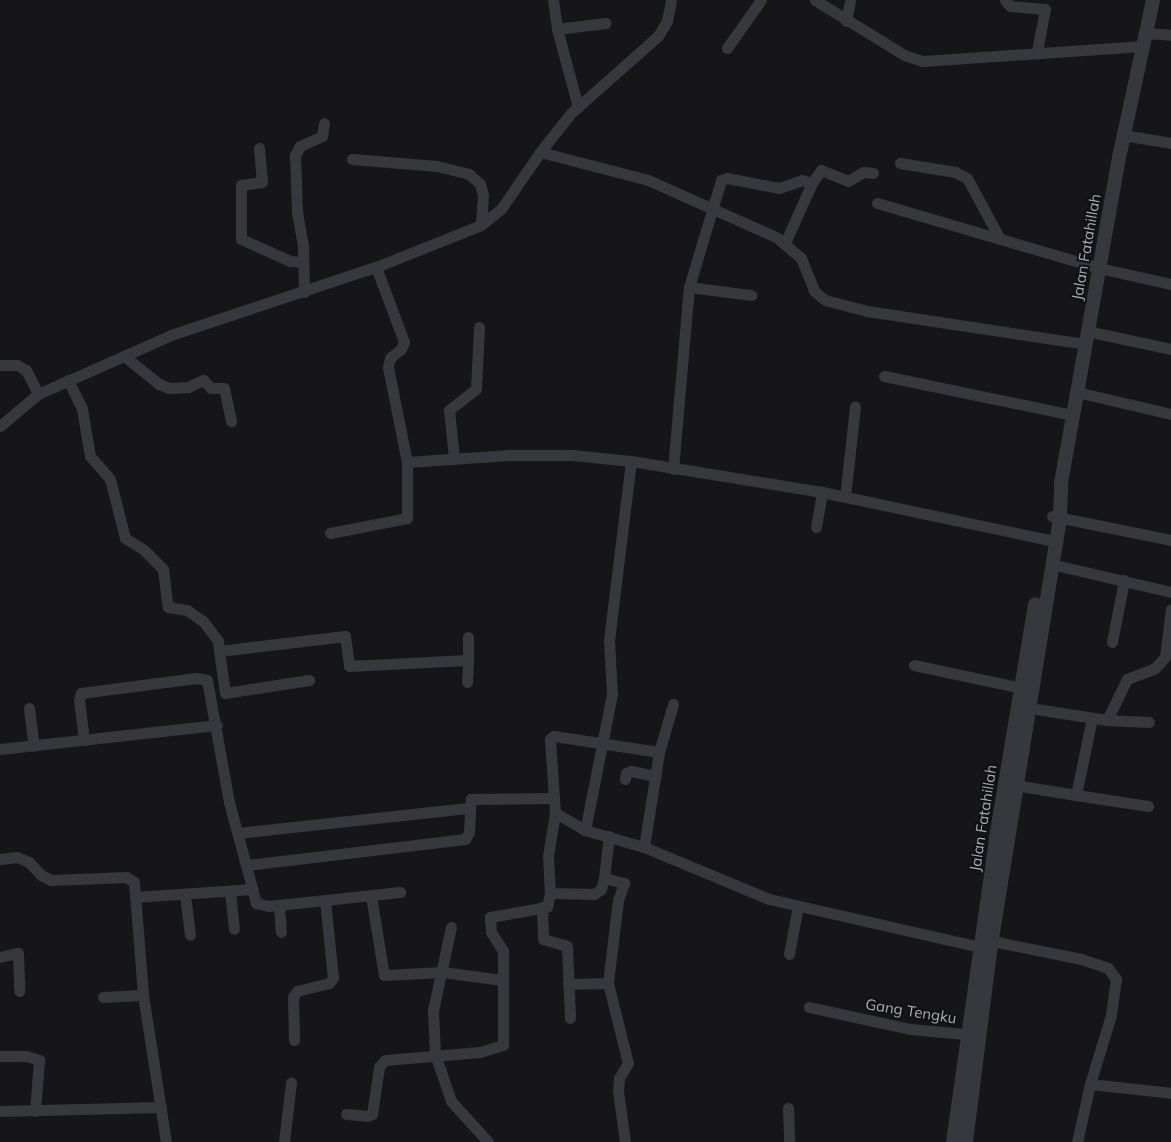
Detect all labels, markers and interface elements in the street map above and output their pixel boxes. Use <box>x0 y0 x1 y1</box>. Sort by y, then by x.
street label: Jalan Fatahillah <box>1068 192 1104 302</box>
street label: Jalan Fatahillah <box>966 763 1000 873</box>
street label: Gang Tengku <box>864 995 958 1027</box>

